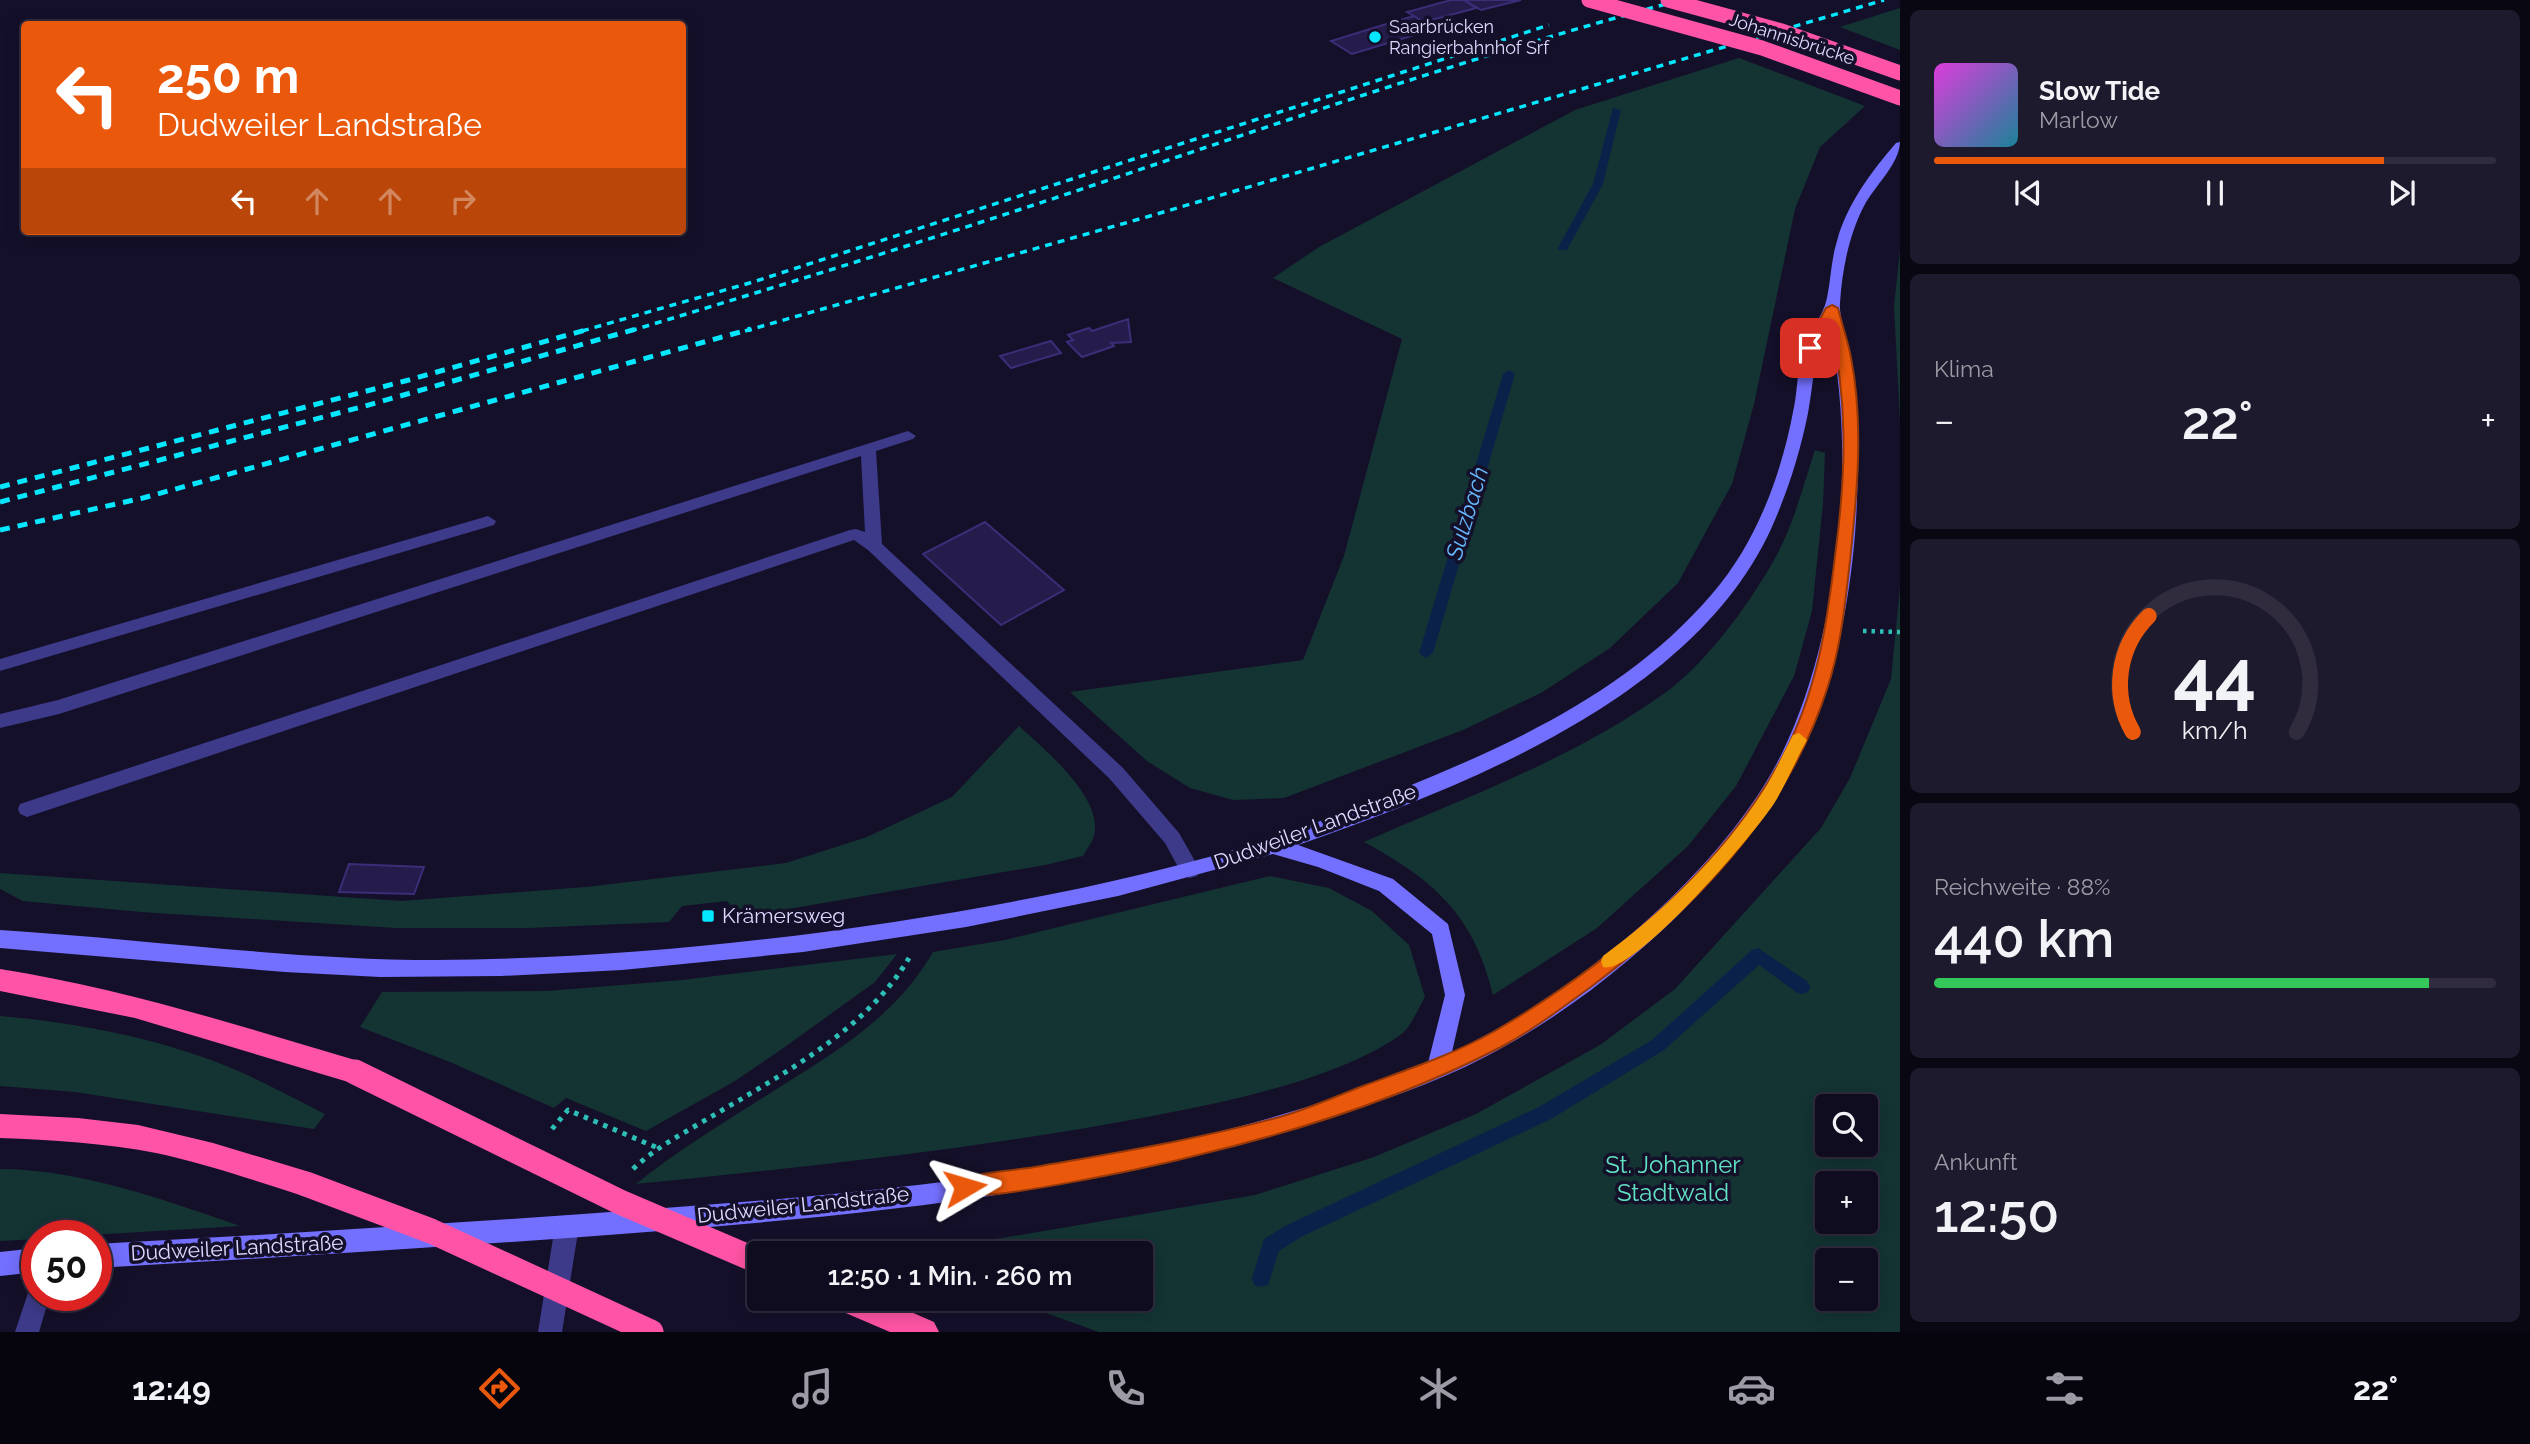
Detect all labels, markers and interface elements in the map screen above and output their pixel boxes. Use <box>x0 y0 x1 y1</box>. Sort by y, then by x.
street label: Johannisbrücke <box>1727 8 1858 69</box>
place label: Saarbrücken Rangierbahnhof Srf <box>1389 16 1550 58</box>
marker: Saarbrücken Rangierbahnhof Srf <box>1367 29 1383 45</box>
text: 250 m <box>157 47 299 104</box>
icon: left <box>42 49 133 140</box>
text: Slow Tide <box>2039 76 2160 106</box>
text: Dudweiler Landstraße <box>157 106 482 143</box>
text: Marlow <box>2039 106 2118 133</box>
icon: previous <box>2009 174 2047 212</box>
icon: pause <box>2196 174 2234 212</box>
icon: next <box>2383 174 2421 212</box>
icon: left <box>225 182 263 220</box>
icon: ahead <box>298 182 336 220</box>
icon: ahead <box>371 182 409 220</box>
icon: right <box>444 182 482 220</box>
pin <box>1780 318 1840 378</box>
icon: arrive <box>1791 329 1829 367</box>
text: Klima <box>1934 355 1994 382</box>
text: 22° <box>2182 390 2253 451</box>
text: − <box>1934 398 1954 443</box>
text: + <box>2480 398 2496 443</box>
water label: Sulzbach <box>1439 463 1493 563</box>
text: 44 <box>2173 634 2257 719</box>
text: km/h <box>2182 715 2248 745</box>
street label: Dudweiler Landstraße <box>1210 778 1419 875</box>
text: Reichweite · 88% <box>1934 873 2111 900</box>
place label: Krämersweg <box>722 903 845 928</box>
marker: Krämersweg <box>700 908 716 924</box>
text: 440 km <box>1934 908 2114 969</box>
map controls <box>1815 1094 1878 1311</box>
button: search <box>1815 1094 1878 1157</box>
text: Ankunft <box>1934 1148 2017 1175</box>
position arrow <box>928 1150 1002 1224</box>
park label: St. Johanner Stadtwald <box>1605 1150 1741 1207</box>
button: + <box>1815 1171 1878 1234</box>
street label: Dudweiler Landstraße <box>696 1181 910 1228</box>
text: 12:50 <box>1934 1183 2059 1244</box>
speed limit sign: 50 <box>21 1220 112 1311</box>
street label: Dudweiler Landstraße <box>130 1229 344 1266</box>
button: − <box>1815 1248 1878 1311</box>
text: 12:50 · 1 Min. · 260 m <box>828 1261 1072 1291</box>
icon: directions <box>475 1364 524 1413</box>
icon: music <box>788 1364 837 1413</box>
icon: phone <box>1101 1364 1150 1413</box>
icon: climate <box>1414 1364 1463 1413</box>
icon: car <box>1727 1364 1776 1413</box>
icon: filters <box>2040 1364 2089 1413</box>
text: 12:49 <box>132 1370 211 1407</box>
text: 22° <box>2353 1370 2398 1407</box>

